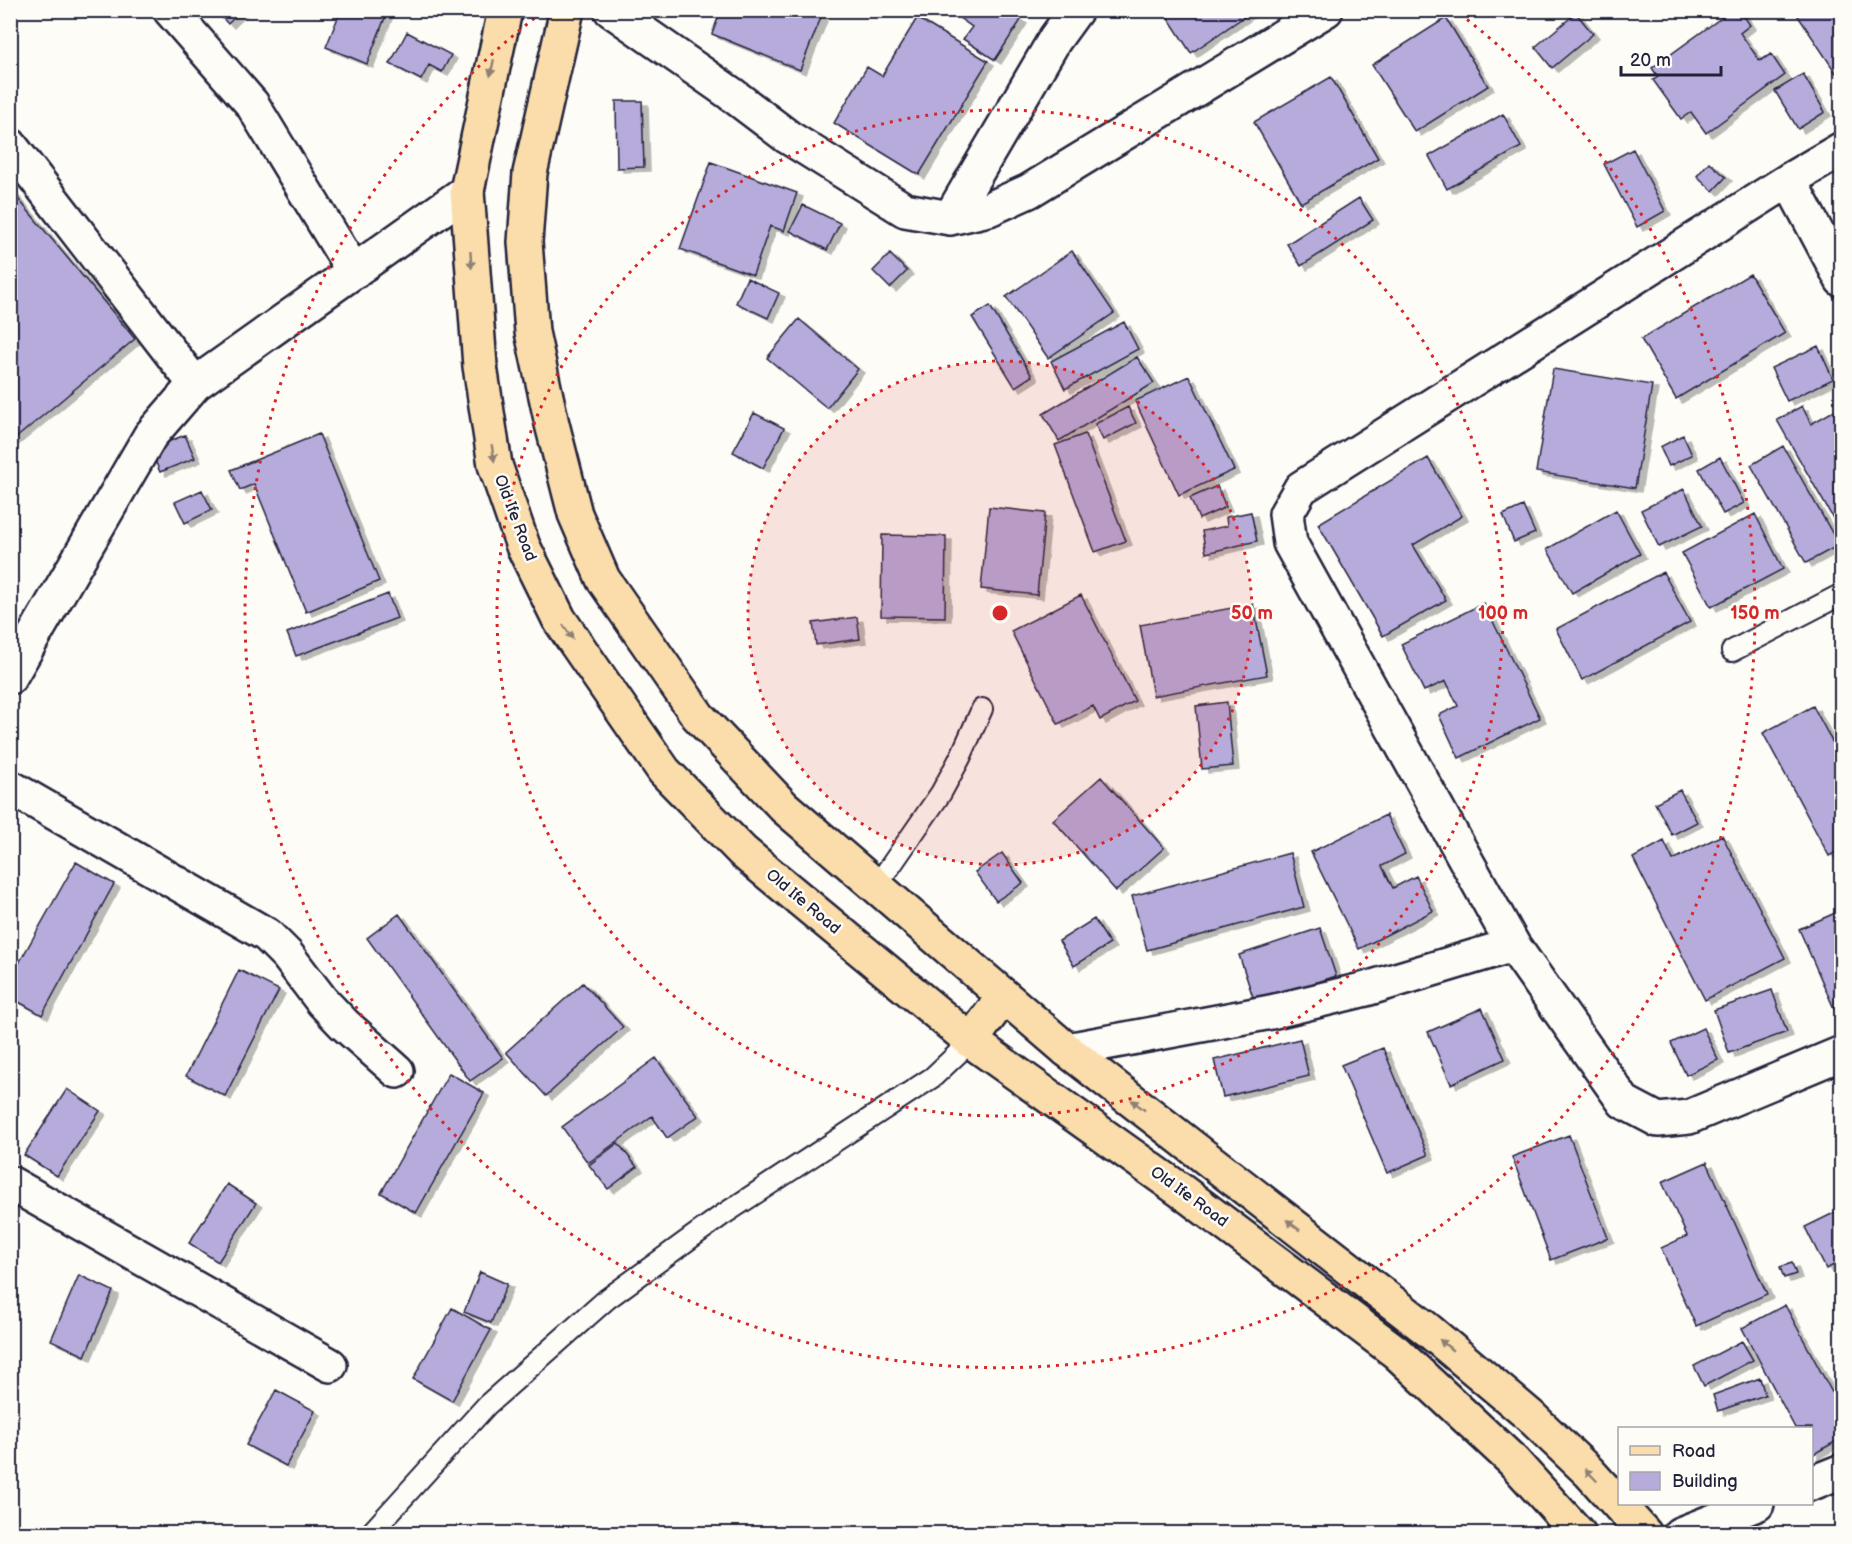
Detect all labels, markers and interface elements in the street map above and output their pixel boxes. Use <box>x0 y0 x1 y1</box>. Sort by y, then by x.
scale bar <box>1621 39 1722 77</box>
text: 20 m <box>1630 50 1671 71</box>
one-way arrow <box>487 58 496 77</box>
one-way arrow <box>466 250 476 269</box>
one-way arrow <box>489 444 498 463</box>
street label: Old Ife Road <box>490 472 540 564</box>
centre of rings <box>990 603 1010 623</box>
text: 50 m <box>1231 603 1273 624</box>
text: 100 m <box>1478 603 1528 624</box>
text: 150 m <box>1730 603 1780 624</box>
one-way arrow <box>562 624 574 640</box>
street label: Old Ife Road <box>762 865 844 939</box>
one-way arrow <box>1131 1100 1146 1112</box>
street label: Old Ife Road <box>1147 1163 1231 1231</box>
one-way arrow <box>1285 1219 1300 1231</box>
one-way arrow <box>1439 1339 1454 1352</box>
legend <box>1618 1427 1813 1505</box>
text: Road <box>1672 1441 1716 1462</box>
one-way arrow <box>1585 1469 1599 1483</box>
text: Building <box>1672 1471 1738 1492</box>

